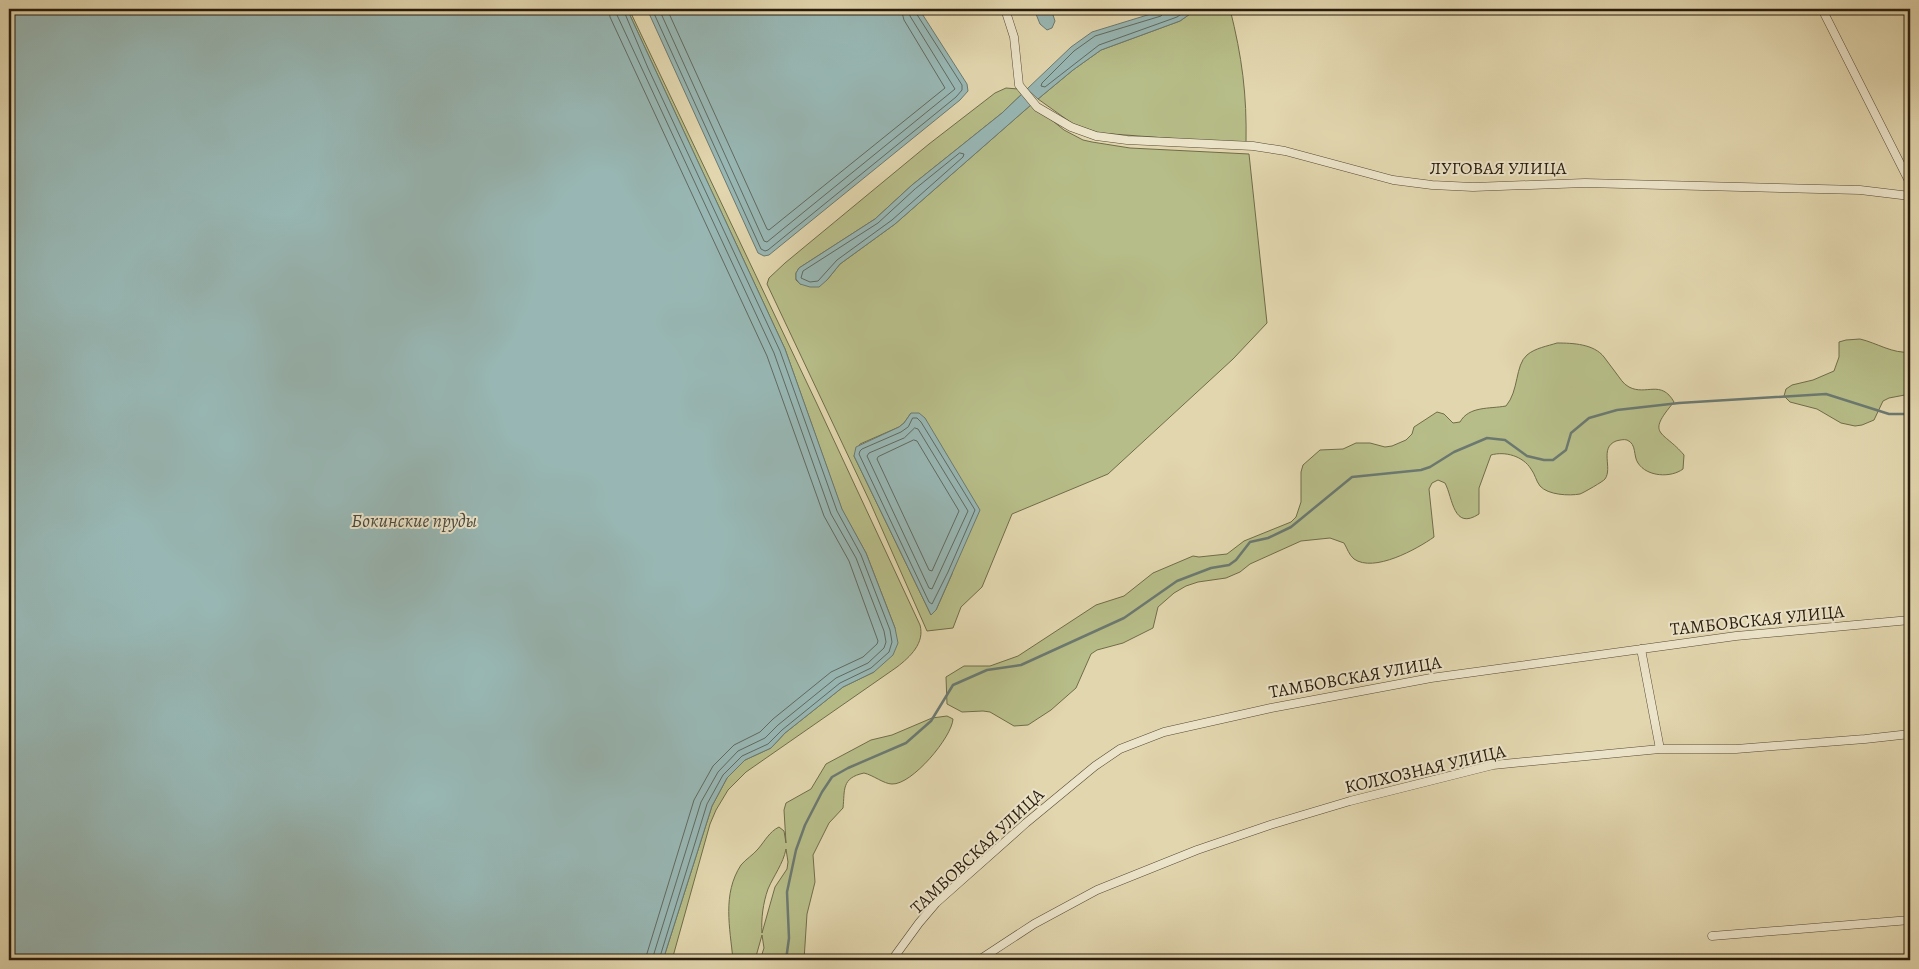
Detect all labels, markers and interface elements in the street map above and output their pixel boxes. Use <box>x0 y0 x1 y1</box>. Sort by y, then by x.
street label: ЛУГОВАЯ УЛИЦА <box>1429 156 1567 180</box>
water label: Бокинские пруды <box>351 508 477 534</box>
street label: ТАМБОВСКАЯ УЛИЦА <box>1669 599 1846 641</box>
street label: ТАМБОВСКАЯ УЛИЦА <box>1267 650 1444 704</box>
street label: КОЛХОЗНАЯ УЛИЦА <box>1342 739 1508 799</box>
street label: ТАМБОВСКАЯ УЛИЦА <box>905 782 1049 919</box>

